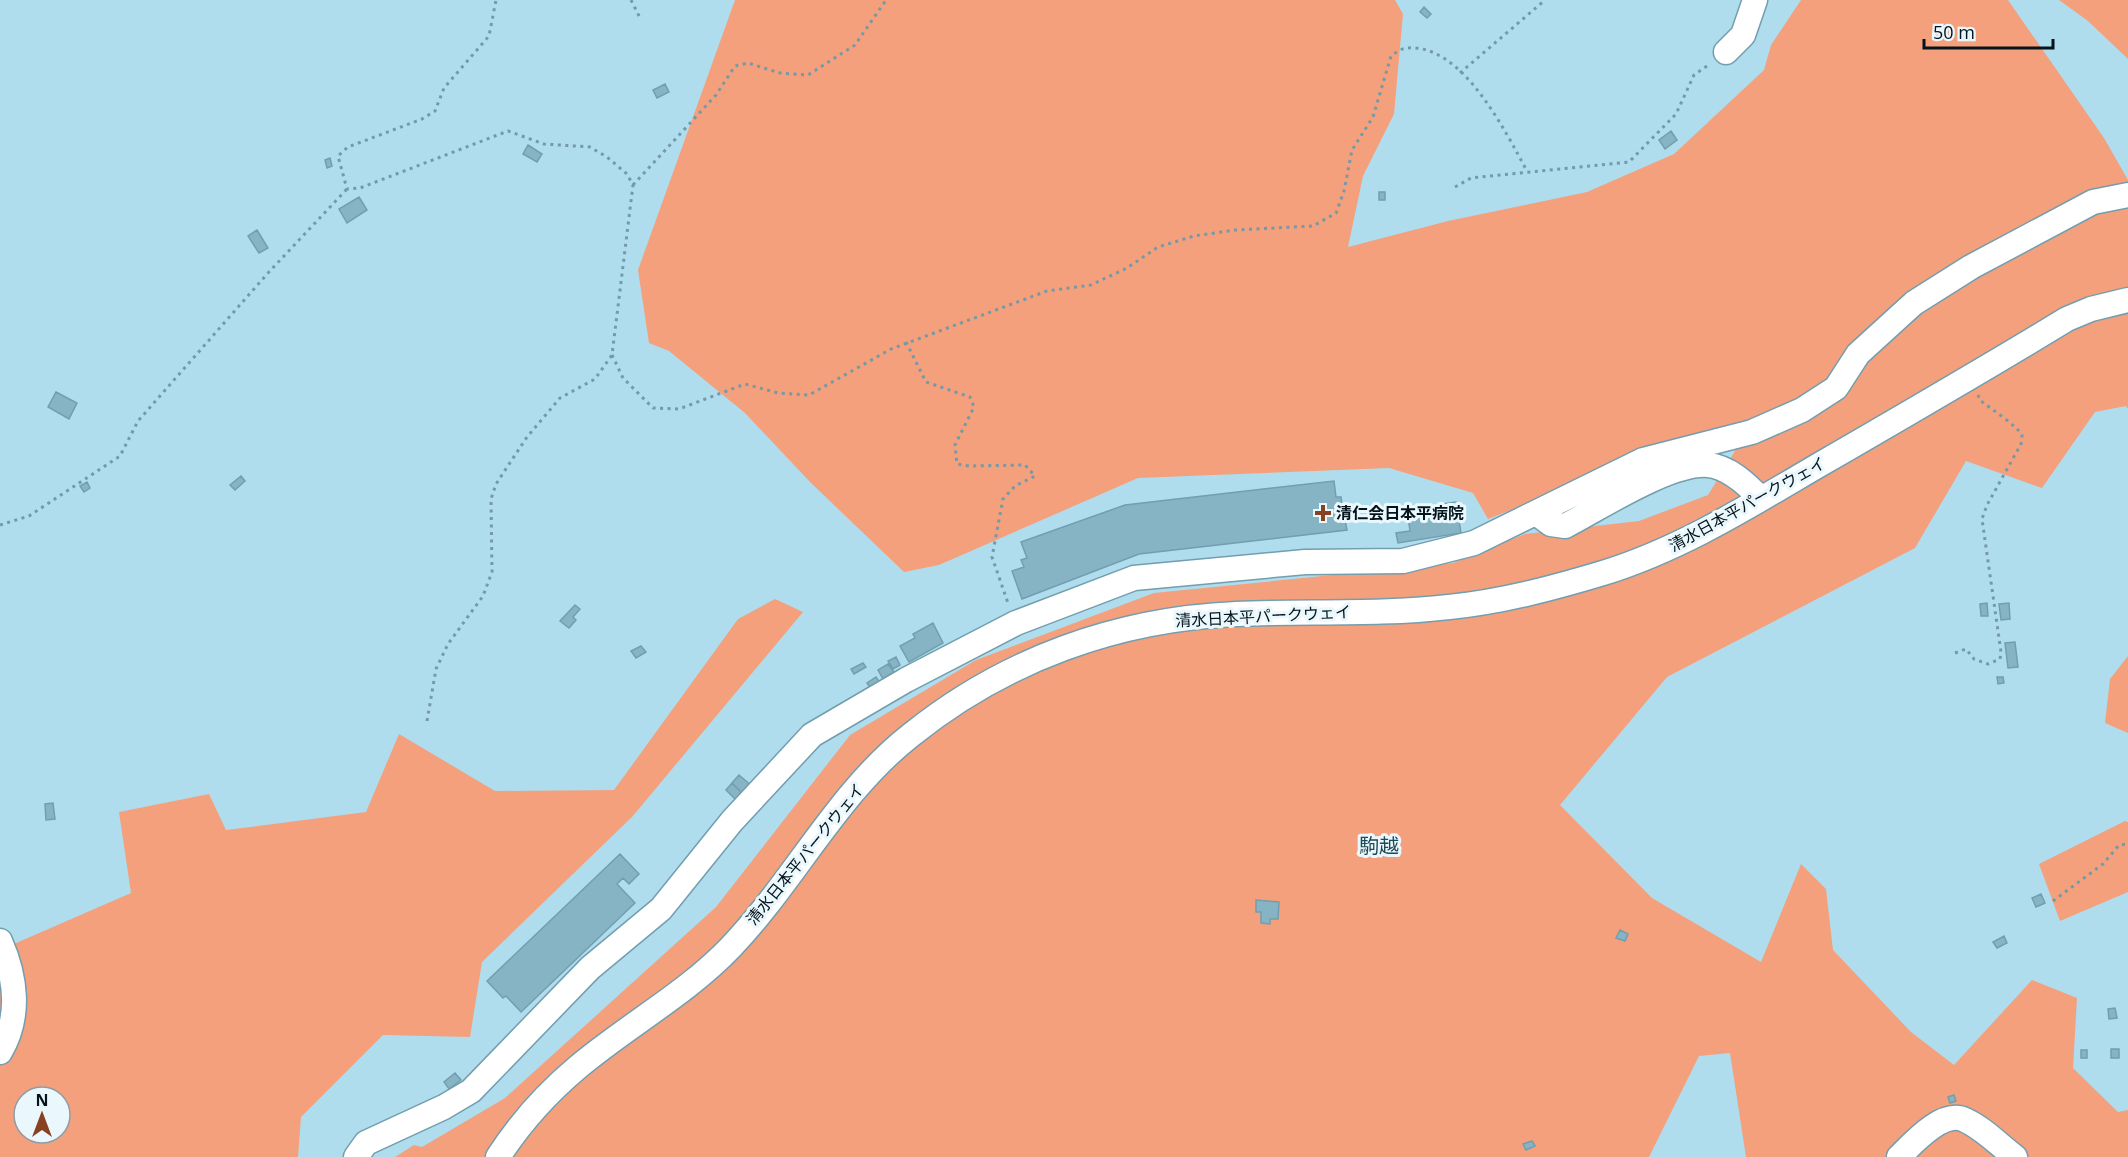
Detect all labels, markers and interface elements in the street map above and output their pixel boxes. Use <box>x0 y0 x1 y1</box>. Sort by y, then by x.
scale bar <box>1924 12 2053 50</box>
text: 50 m <box>1933 20 1975 44</box>
street label: 清水日本平パークウェイ <box>1665 452 1829 556</box>
place label: 清仁会日本平病院 <box>1336 502 1464 524</box>
marker: 清仁会日本平病院 <box>1314 504 1332 522</box>
street label: 清水日本平パークウェイ <box>1175 600 1351 632</box>
street label: 清水日本平パークウェイ <box>741 779 869 929</box>
district label: 駒越 <box>1359 832 1399 859</box>
north arrow <box>12 1085 72 1145</box>
text: N <box>35 1089 49 1111</box>

